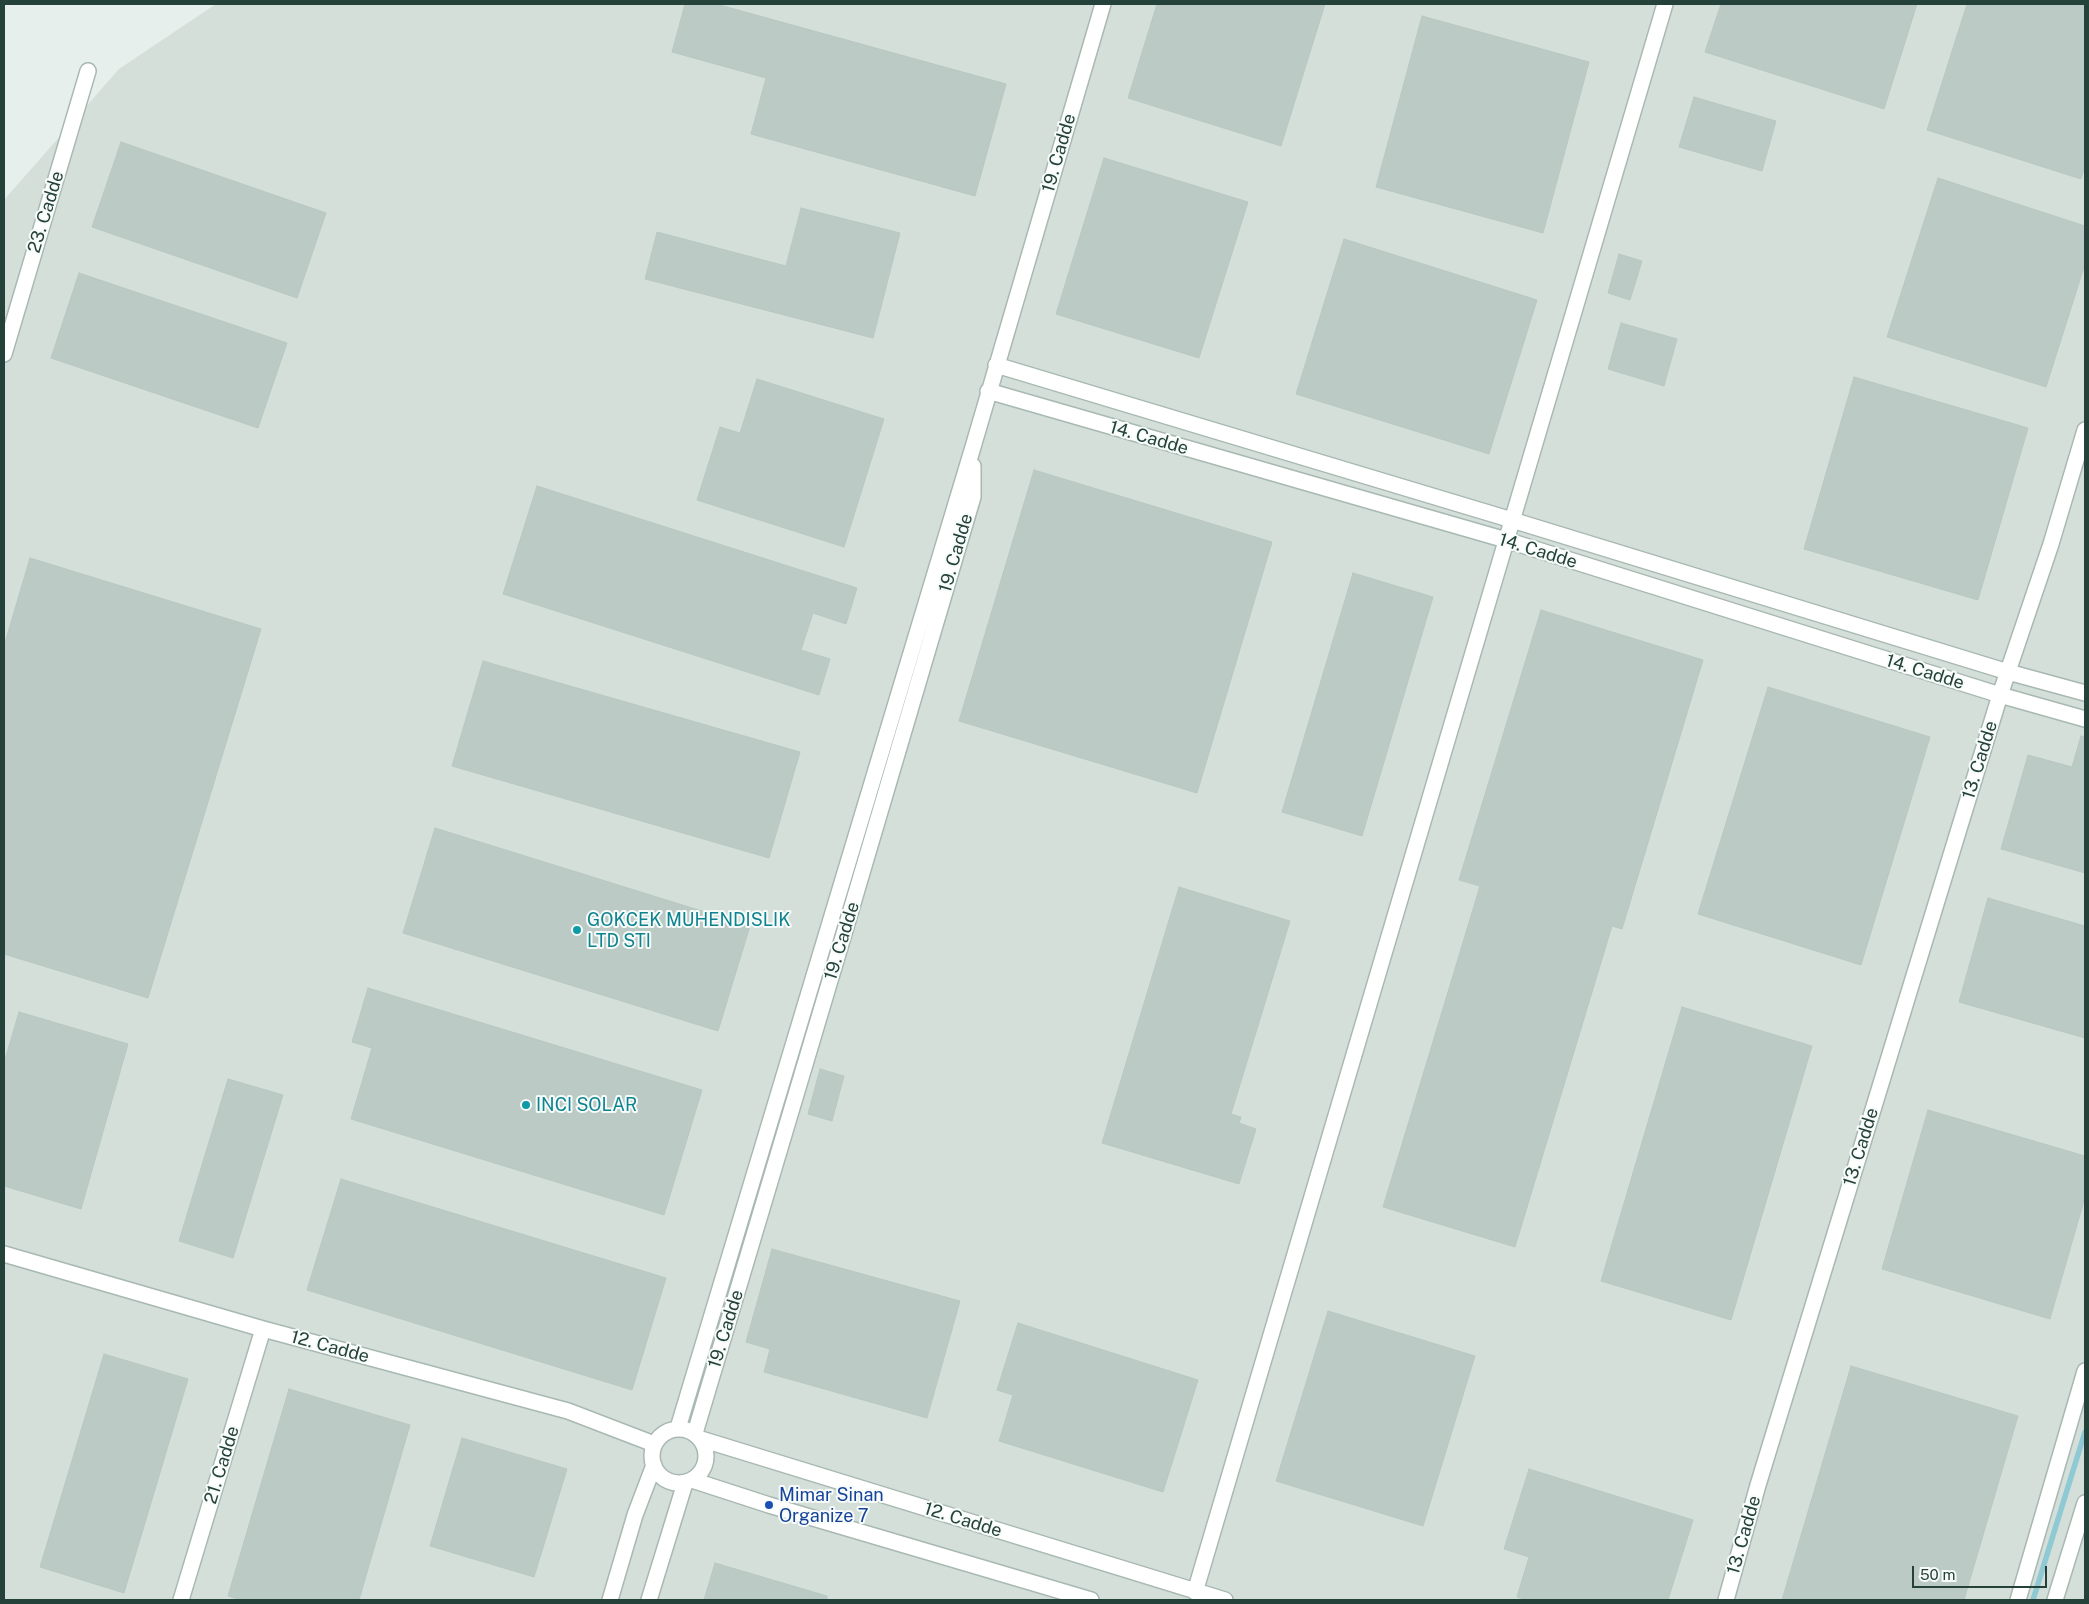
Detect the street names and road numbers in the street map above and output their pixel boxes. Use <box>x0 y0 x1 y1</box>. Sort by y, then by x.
street label: 19. Cadde <box>1037 111 1081 195</box>
street label: 23. Cadde <box>23 168 69 256</box>
street label: 14. Cadde <box>1107 416 1191 460</box>
street label: 19. Cadde <box>934 511 978 595</box>
street label: 14. Cadde <box>1496 529 1580 573</box>
street label: 14. Cadde <box>1883 650 1967 694</box>
street label: 13. Cadde <box>1958 718 2002 802</box>
street label: 19. Cadde <box>820 899 864 983</box>
street label: 13. Cadde <box>1839 1105 1883 1189</box>
street label: 19. Cadde <box>704 1287 748 1371</box>
street label: 12. Cadde <box>288 1326 372 1368</box>
street label: 21. Cadde <box>200 1423 244 1507</box>
street label: 13. Cadde <box>1722 1493 1766 1577</box>
street label: 12. Cadde <box>921 1498 1005 1542</box>

